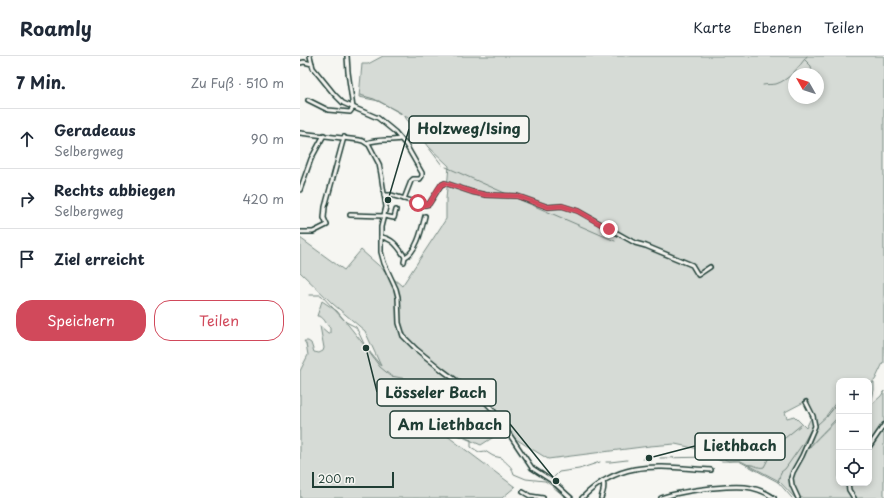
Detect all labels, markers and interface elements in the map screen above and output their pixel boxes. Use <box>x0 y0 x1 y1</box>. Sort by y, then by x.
text: Roamly <box>20 14 92 42</box>
text: Karte <box>693 17 731 38</box>
text: Ebenen <box>753 17 802 38</box>
text: Teilen <box>824 17 864 38</box>
north arrow <box>788 68 824 104</box>
text: 7 Min. <box>16 69 66 95</box>
text: Zu Fuß · 510 m <box>191 73 284 92</box>
callout: Holzweg/Ising <box>409 116 529 143</box>
text: Holzweg/Ising <box>417 116 521 139</box>
text: Geradeaus <box>54 118 136 141</box>
icon: ahead <box>16 128 38 150</box>
text: 90 m <box>251 129 284 148</box>
text: Selbergweg <box>54 141 124 160</box>
text: Rechts abbiegen <box>54 178 175 201</box>
icon: right <box>16 188 38 210</box>
text: 420 m <box>242 189 284 208</box>
route start <box>409 194 427 212</box>
text: Selbergweg <box>54 201 124 220</box>
route end <box>600 220 618 238</box>
text: Ziel erreicht <box>54 247 145 270</box>
icon: arrive <box>16 248 38 270</box>
button: Speichern <box>16 300 146 341</box>
button: Teilen <box>154 300 284 341</box>
map controls <box>836 378 872 486</box>
button: + <box>836 378 872 414</box>
callout: Lösseler Bach <box>377 379 496 406</box>
text: Lösseler Bach <box>385 380 487 403</box>
callout: Am Liethbach <box>390 411 510 438</box>
text: Am Liethbach <box>398 412 502 435</box>
button: − <box>836 414 872 450</box>
callout: Liethbach <box>695 433 785 460</box>
text: Liethbach <box>703 433 777 456</box>
button: locate <box>836 450 872 486</box>
scale bar <box>312 470 394 489</box>
text: 200 m <box>318 470 355 487</box>

